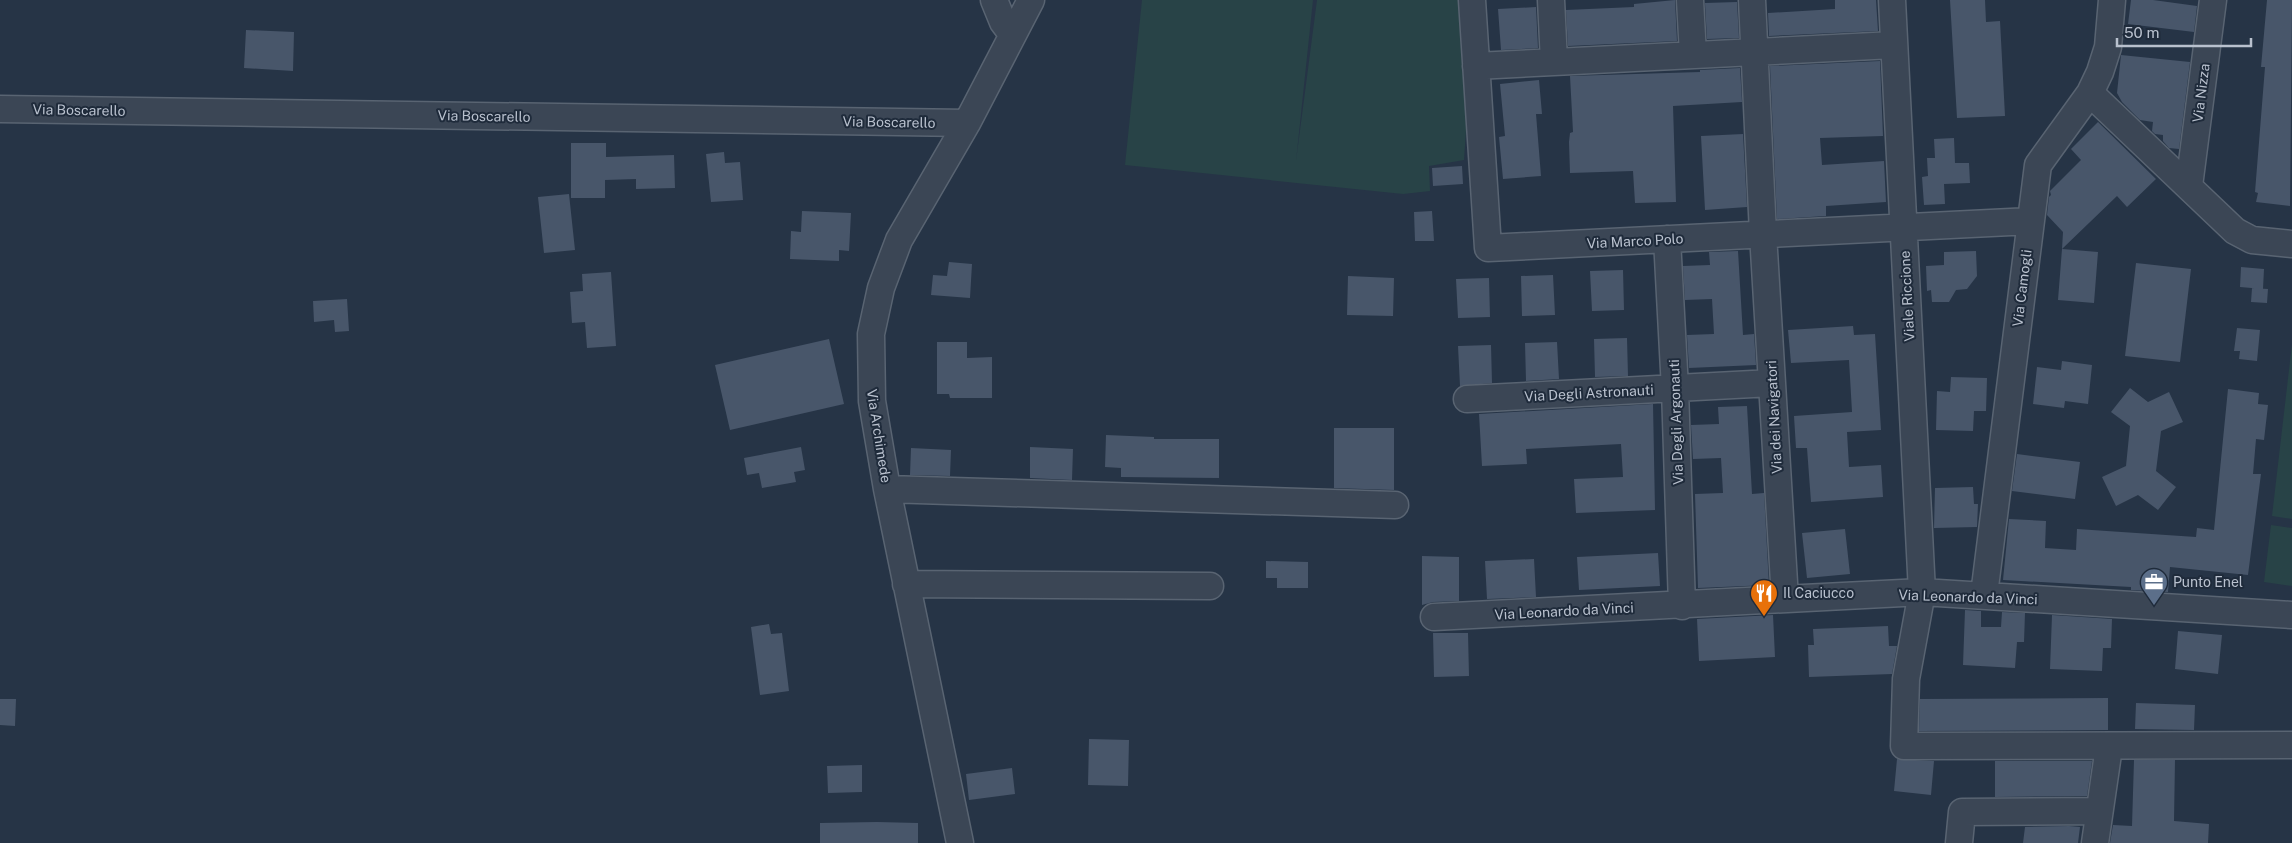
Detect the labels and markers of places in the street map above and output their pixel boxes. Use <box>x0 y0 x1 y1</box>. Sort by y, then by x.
office icon: Punto Enel <box>2139 567 2169 606</box>
place label: Punto Enel <box>2173 574 2243 590</box>
restaurant icon: Il Caciucco <box>1749 578 1779 617</box>
place label: Il Caciucco <box>1783 585 1854 601</box>

